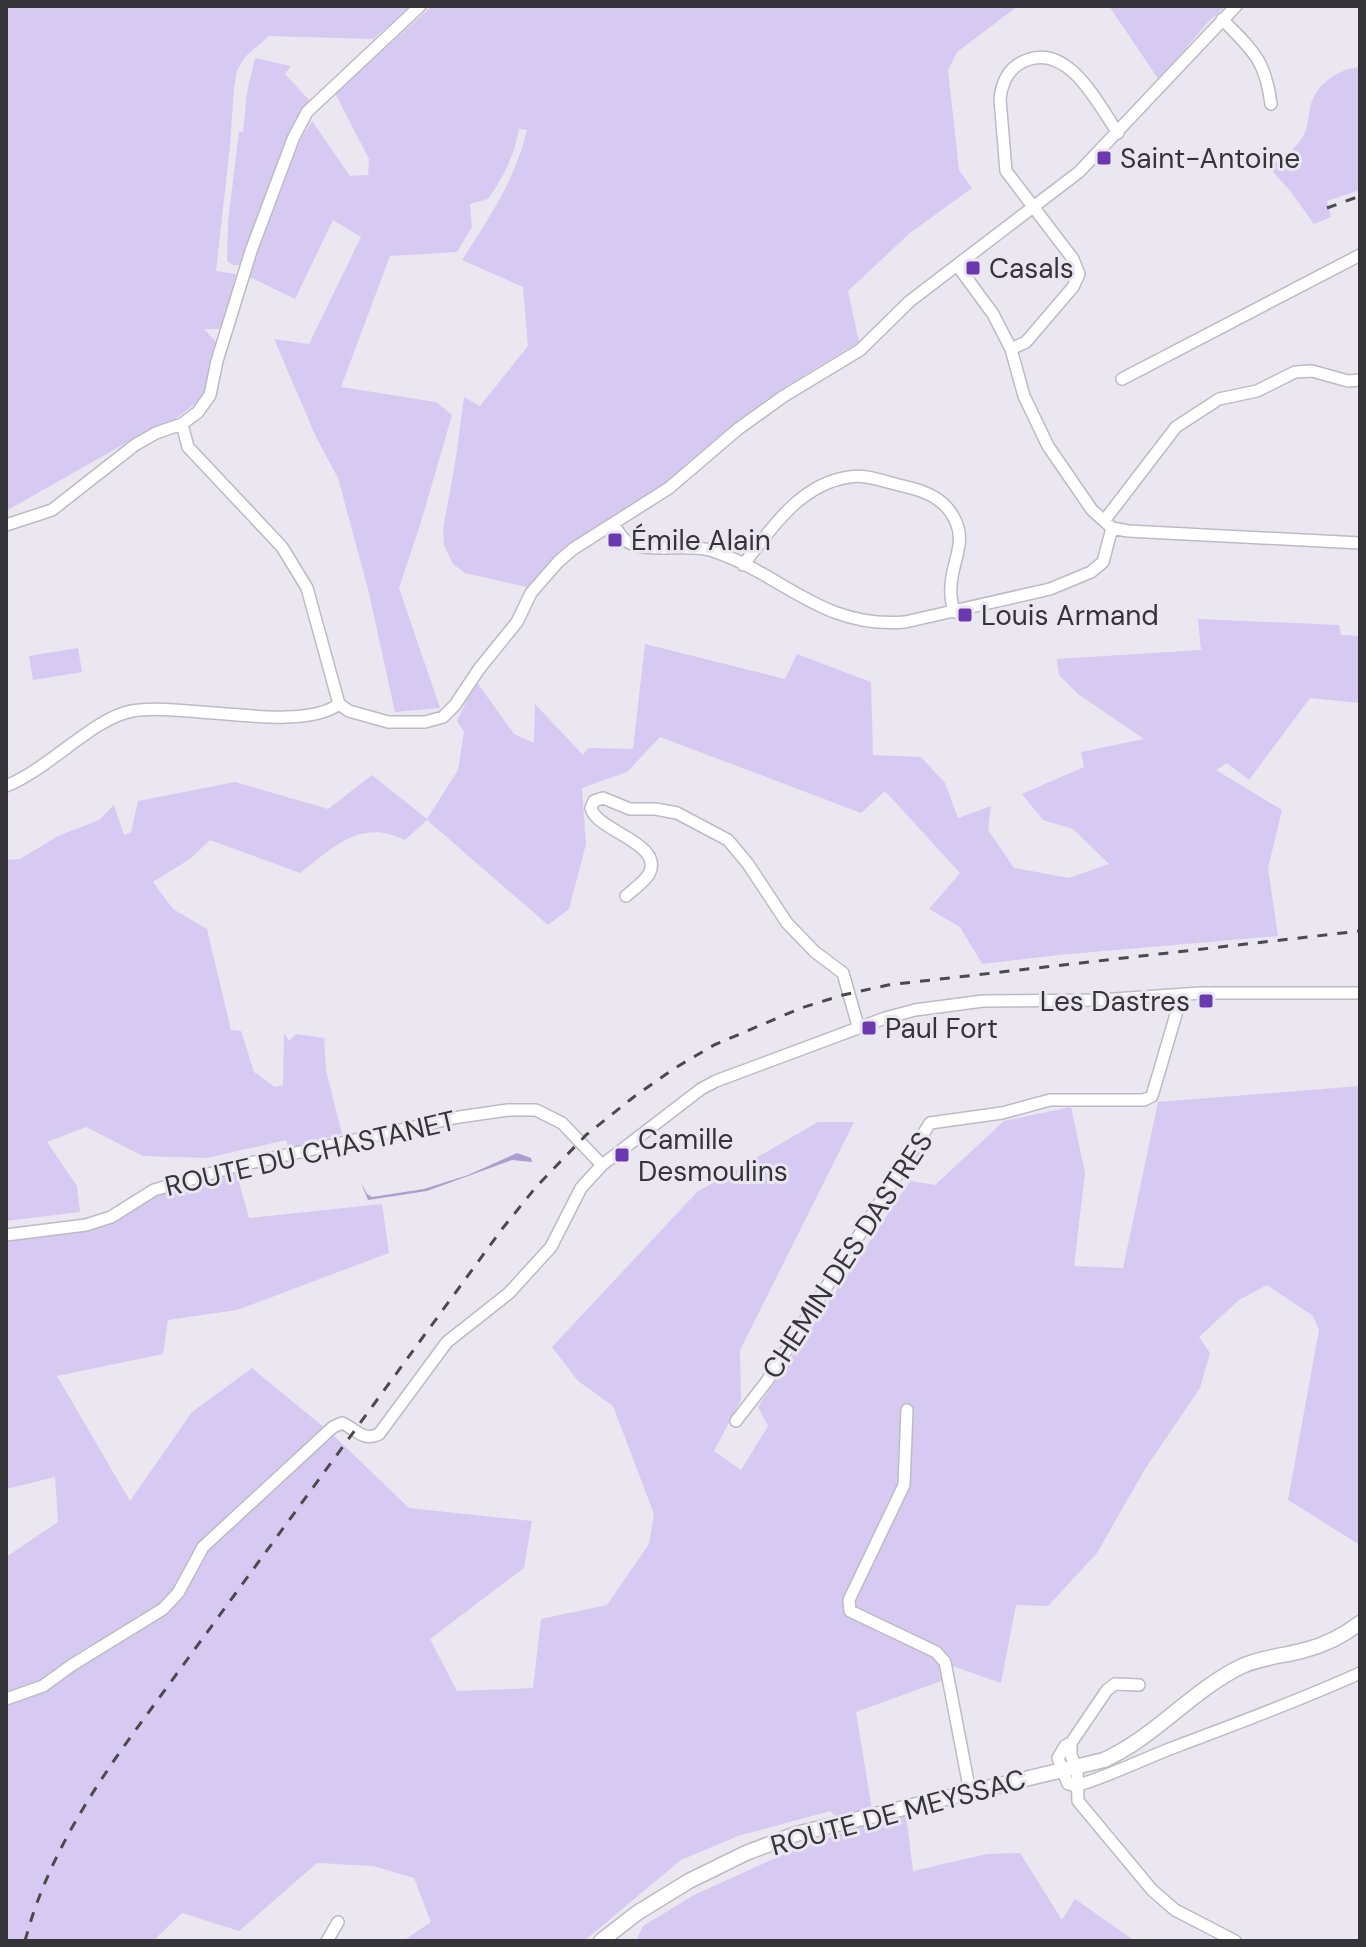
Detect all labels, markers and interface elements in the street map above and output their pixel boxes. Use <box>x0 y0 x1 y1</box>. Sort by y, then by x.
place label: Saint-Antoine <box>1120 140 1300 177</box>
marker: Saint-Antoine <box>1095 149 1113 167</box>
place label: Casals <box>989 250 1074 287</box>
marker: Casals <box>964 259 982 277</box>
place label: Émile Alain <box>631 522 771 559</box>
marker: Émile Alain <box>606 531 624 549</box>
place label: Louis Armand <box>981 597 1159 634</box>
marker: Louis Armand <box>956 606 974 624</box>
place label: Les Dastres <box>1040 983 1190 1020</box>
marker: Les Dastres <box>1197 992 1215 1010</box>
place label: Paul Fort <box>885 1010 998 1047</box>
marker: Paul Fort <box>860 1019 878 1037</box>
street label: ROUTE DU CHASTANET <box>161 1102 459 1205</box>
place label: Camille Desmoulins <box>638 1121 788 1190</box>
street label: CHEMIN DES DASTRES <box>754 1125 941 1386</box>
marker: Camille Desmoulins <box>613 1146 631 1164</box>
street label: ROUTE DE MEYSSAC <box>766 1761 1030 1864</box>

